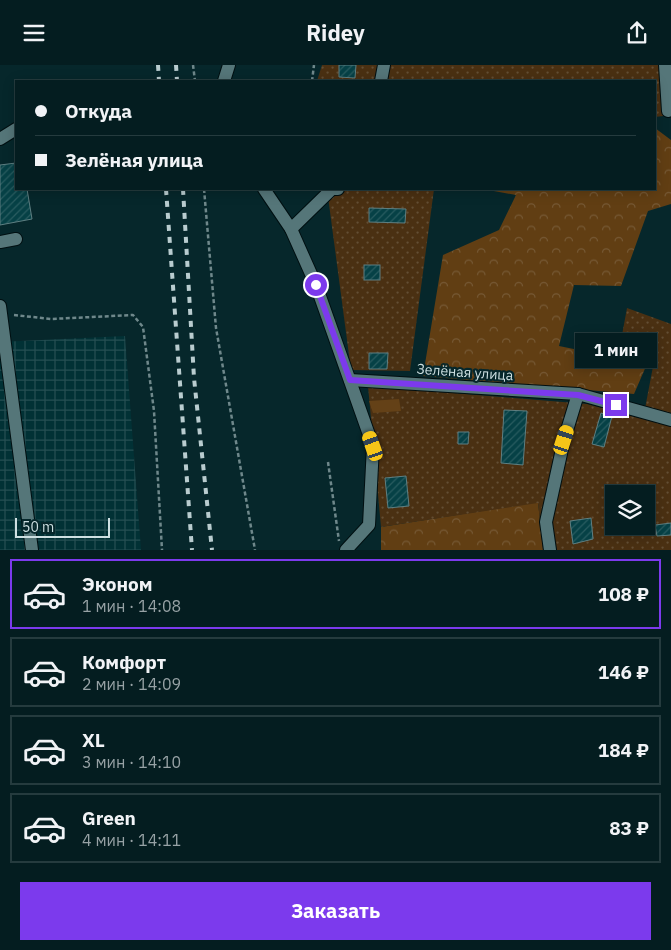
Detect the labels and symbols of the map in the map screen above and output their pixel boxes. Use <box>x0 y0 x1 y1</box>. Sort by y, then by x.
route start <box>305 274 327 296</box>
callout: 1 мин <box>575 333 657 367</box>
street label: Зелёная улица <box>416 360 514 384</box>
route end <box>605 394 627 416</box>
car <box>552 423 575 457</box>
car <box>361 429 384 463</box>
scale bar <box>15 515 110 538</box>

